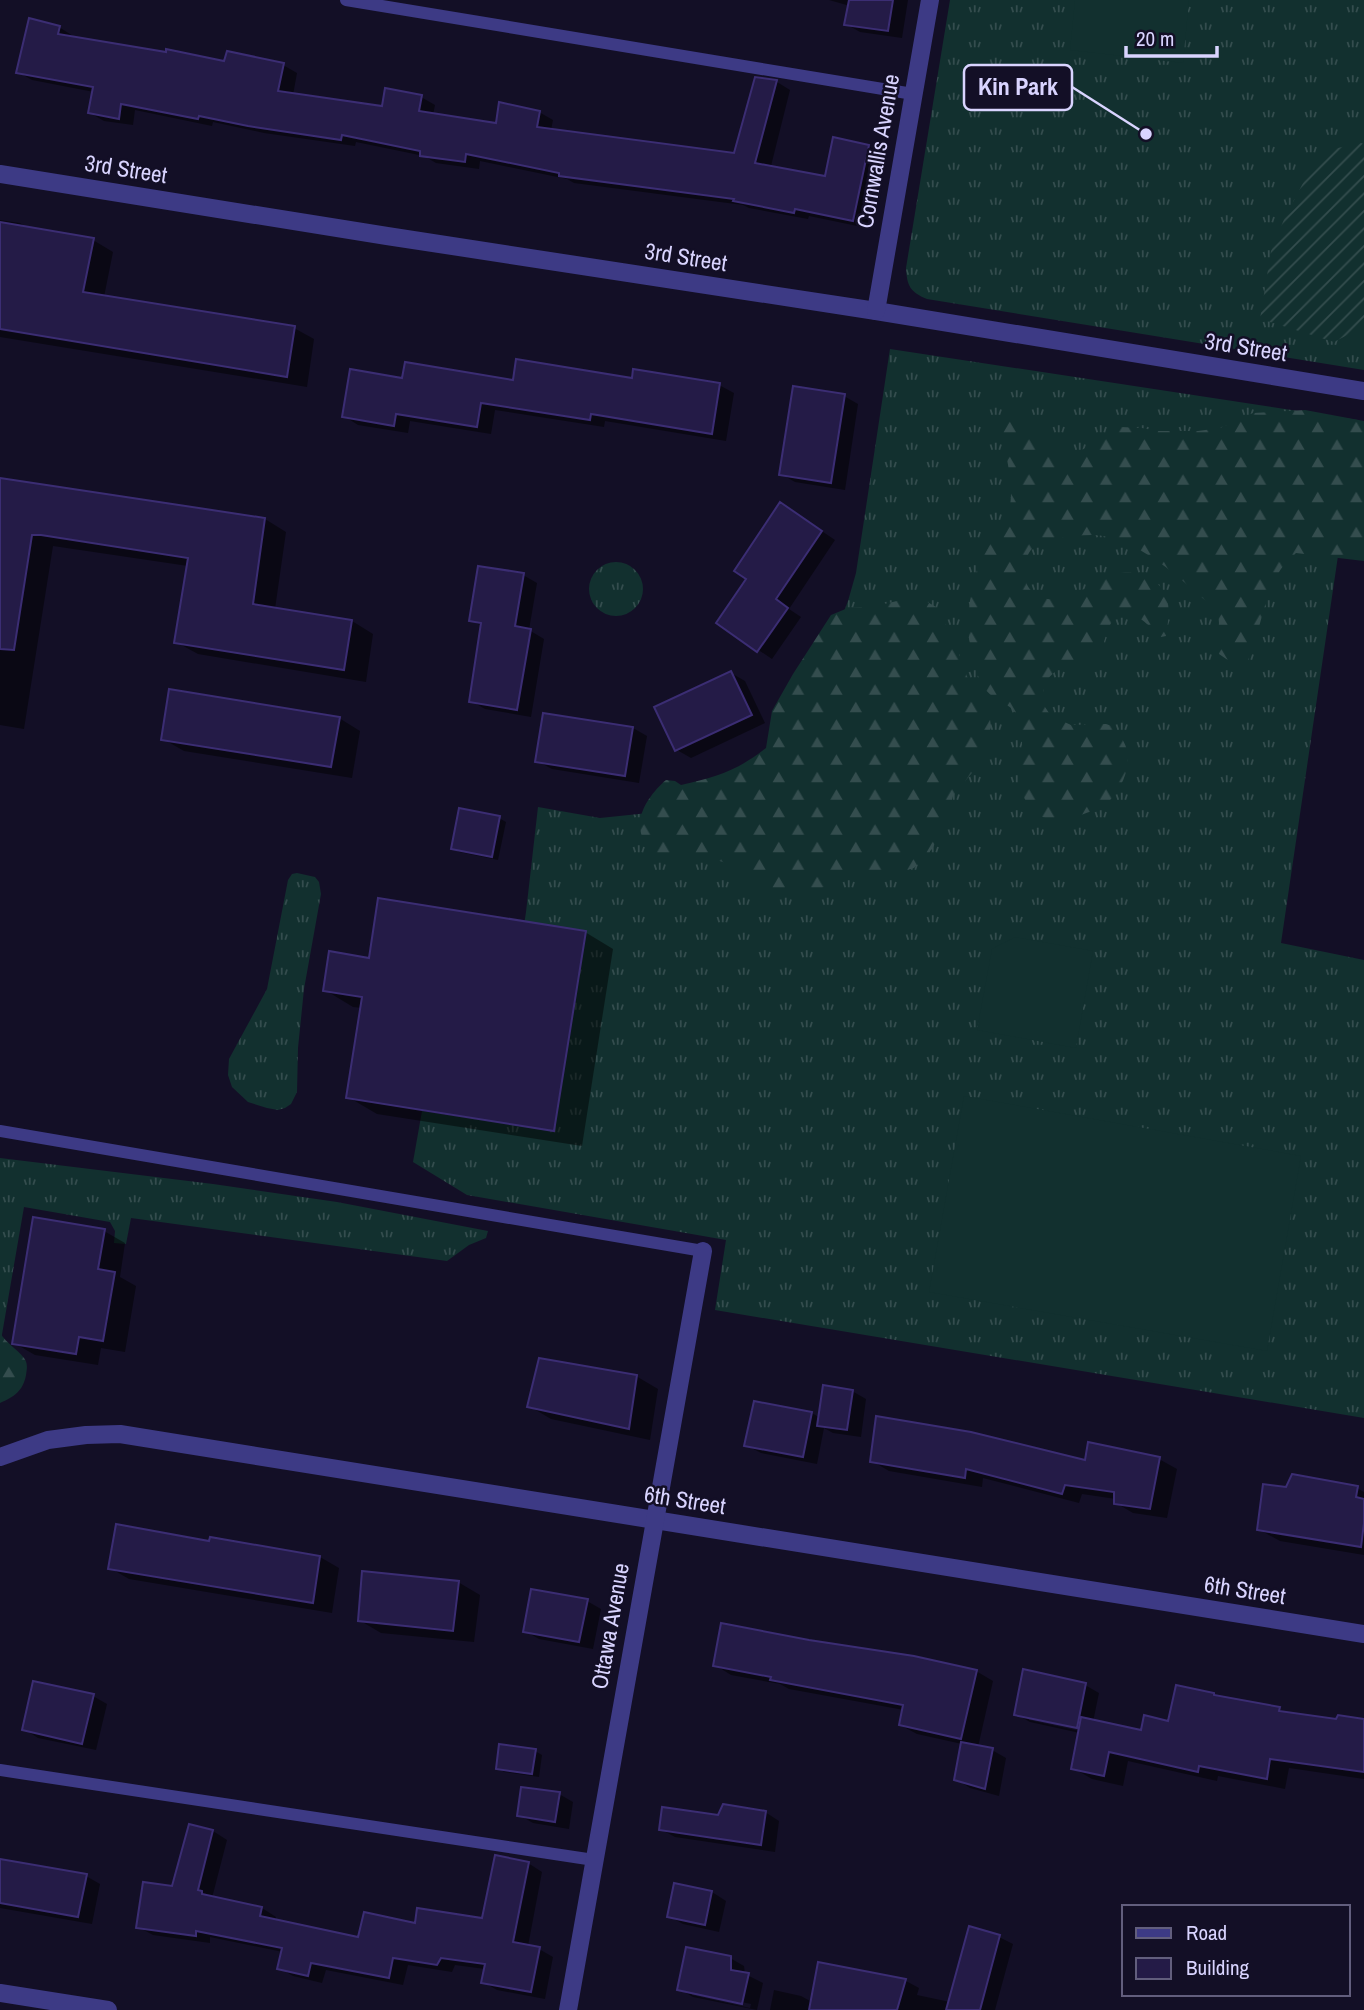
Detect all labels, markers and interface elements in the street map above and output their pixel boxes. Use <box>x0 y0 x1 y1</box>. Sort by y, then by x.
scale bar <box>1126 14 1217 58</box>
text: 20 m <box>1136 24 1174 53</box>
callout: Kin Park <box>964 65 1072 110</box>
text: Kin Park <box>978 70 1058 102</box>
street label: Cornwallis Avenue <box>849 71 906 230</box>
street label: 3rd Street <box>83 147 169 190</box>
street label: 3rd Street <box>643 235 729 278</box>
street label: 3rd Street <box>1203 325 1289 368</box>
street label: 6th Street <box>642 1478 728 1521</box>
street label: Ottawa Avenue <box>583 1560 636 1691</box>
street label: 6th Street <box>1202 1568 1288 1611</box>
legend <box>1122 1905 1350 1996</box>
text: Road <box>1186 1918 1227 1947</box>
text: Building <box>1186 1953 1250 1982</box>

